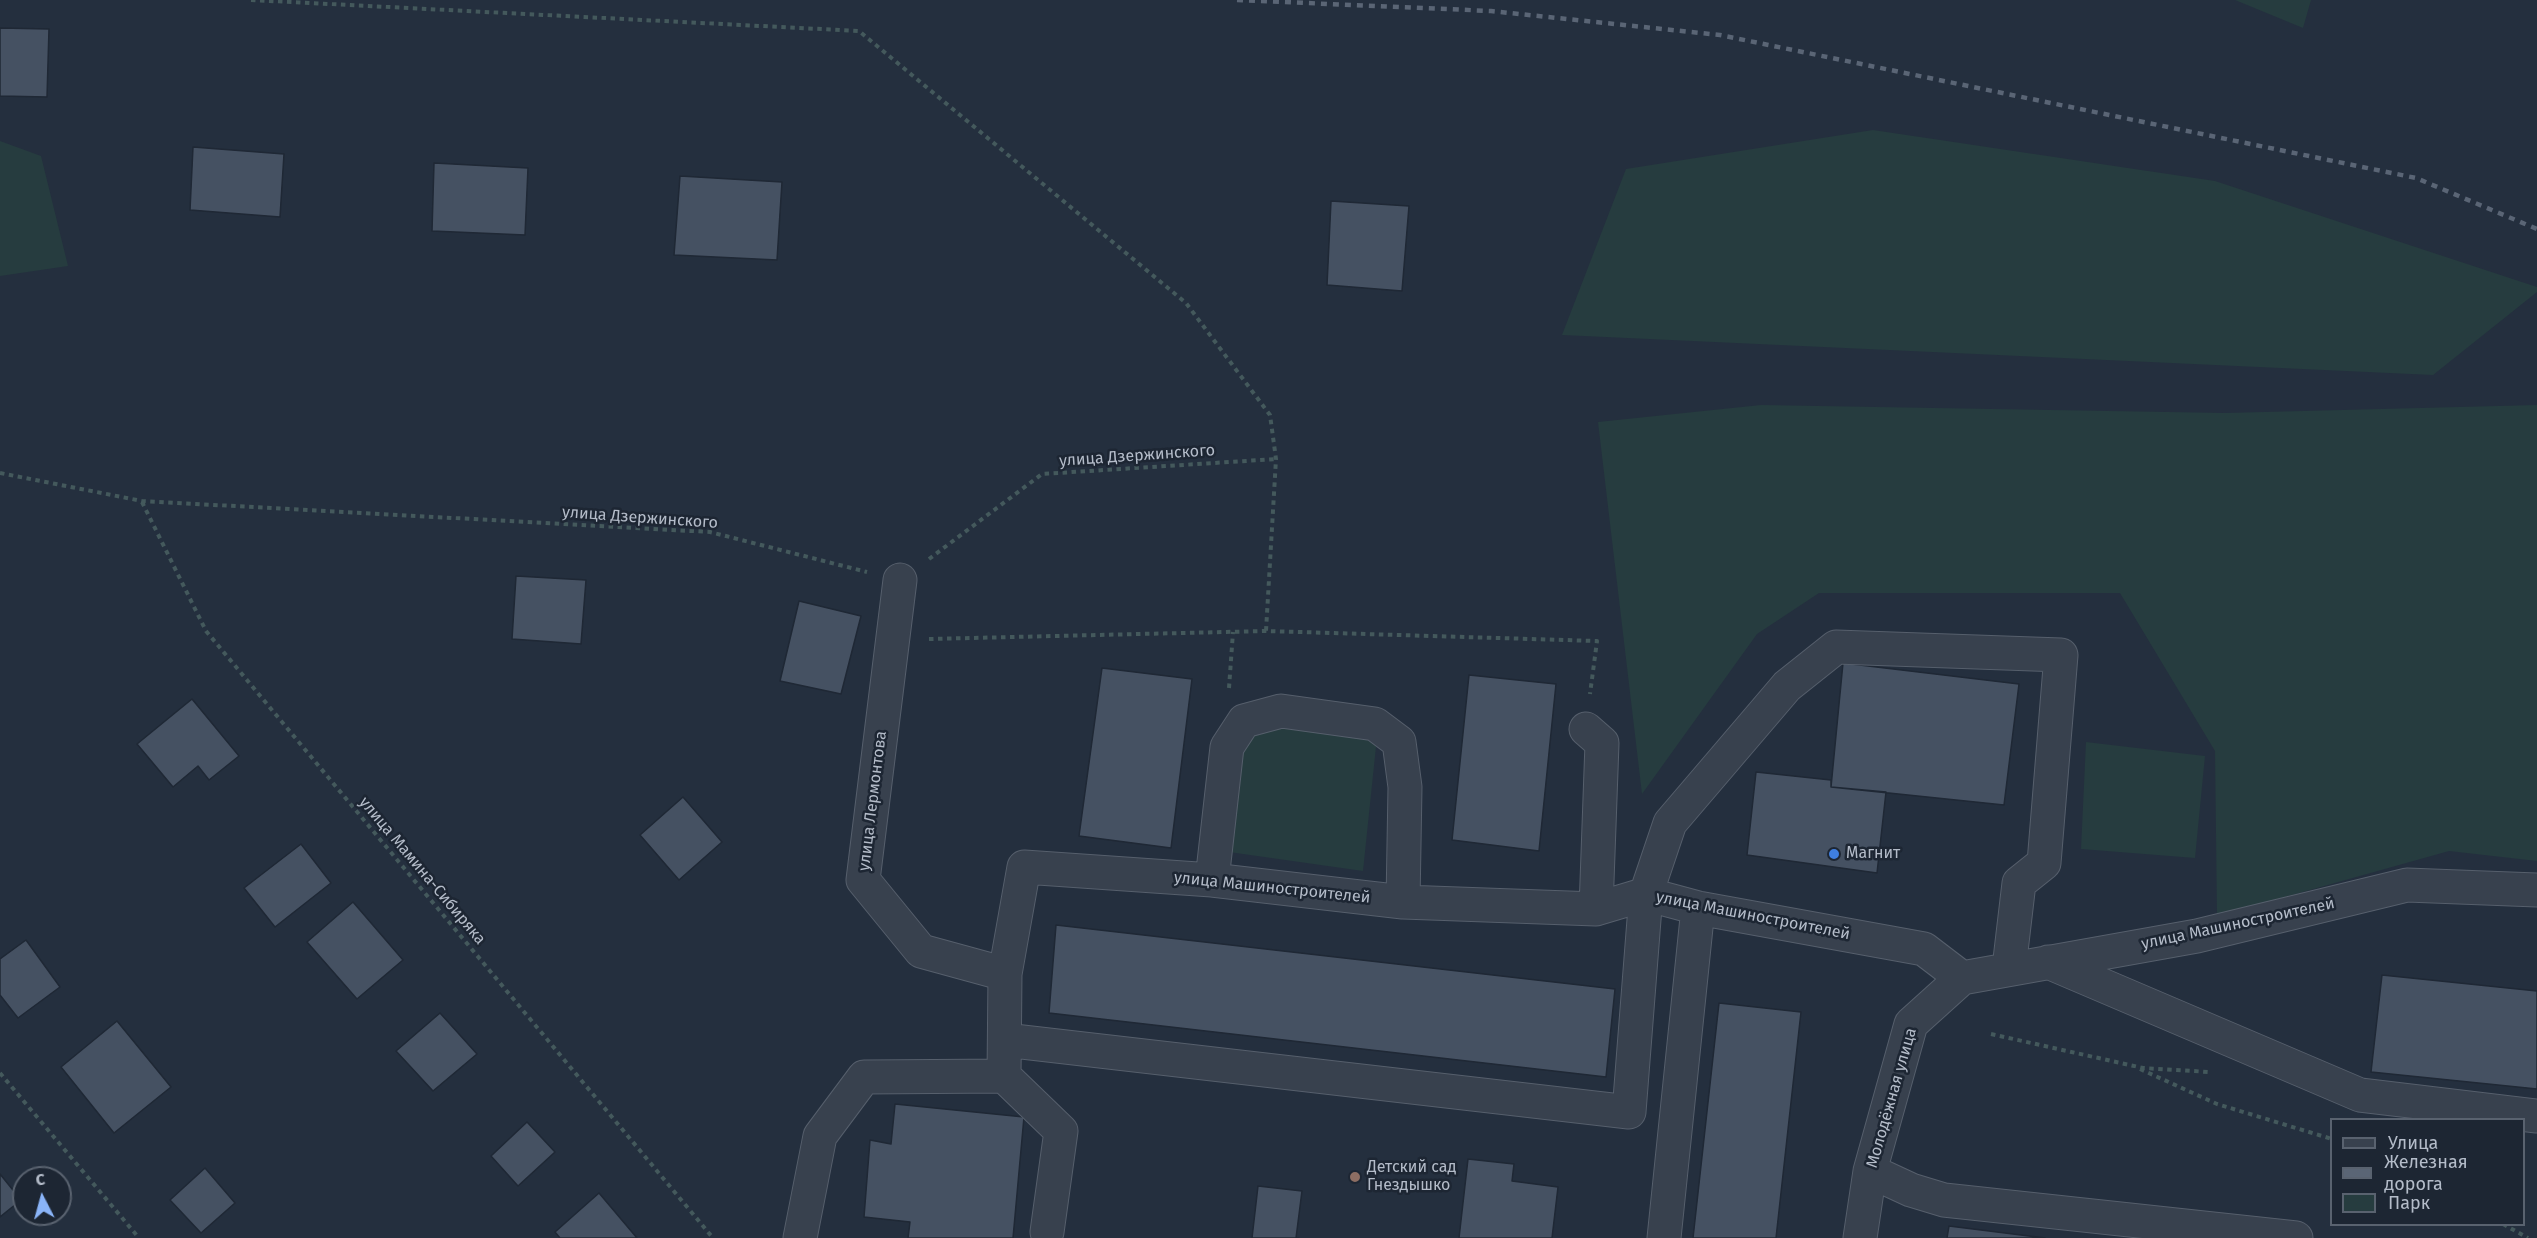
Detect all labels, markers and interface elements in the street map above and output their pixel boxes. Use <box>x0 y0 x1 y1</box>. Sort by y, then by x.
street label: улица Дзержинского <box>1058 441 1216 471</box>
street label: улица Дзержинского <box>561 503 719 533</box>
street label: улица Лермонтова <box>855 730 891 872</box>
street label: улица Мамина-Сибиряка <box>355 793 489 949</box>
place label: Магнит <box>1846 844 1900 864</box>
marker: Магнит <box>1827 847 1841 861</box>
street label: улица Машиностроителей <box>1173 868 1371 908</box>
street label: улица Машиностроителей <box>1654 888 1852 944</box>
street label: улица Машиностроителей <box>2139 894 2337 954</box>
street label: Молодёжная улица <box>1863 1026 1921 1170</box>
legend <box>2330 1118 2525 1226</box>
text: Улица <box>2388 1132 2438 1154</box>
text: Железная дорога <box>2384 1151 2468 1195</box>
place label: Детский сад Гнездышко <box>1367 1158 1456 1196</box>
north arrow <box>12 1166 72 1226</box>
text: С <box>35 1170 46 1190</box>
marker: Детский сад Гнездышко <box>1348 1170 1362 1184</box>
text: Парк <box>2388 1192 2430 1214</box>

